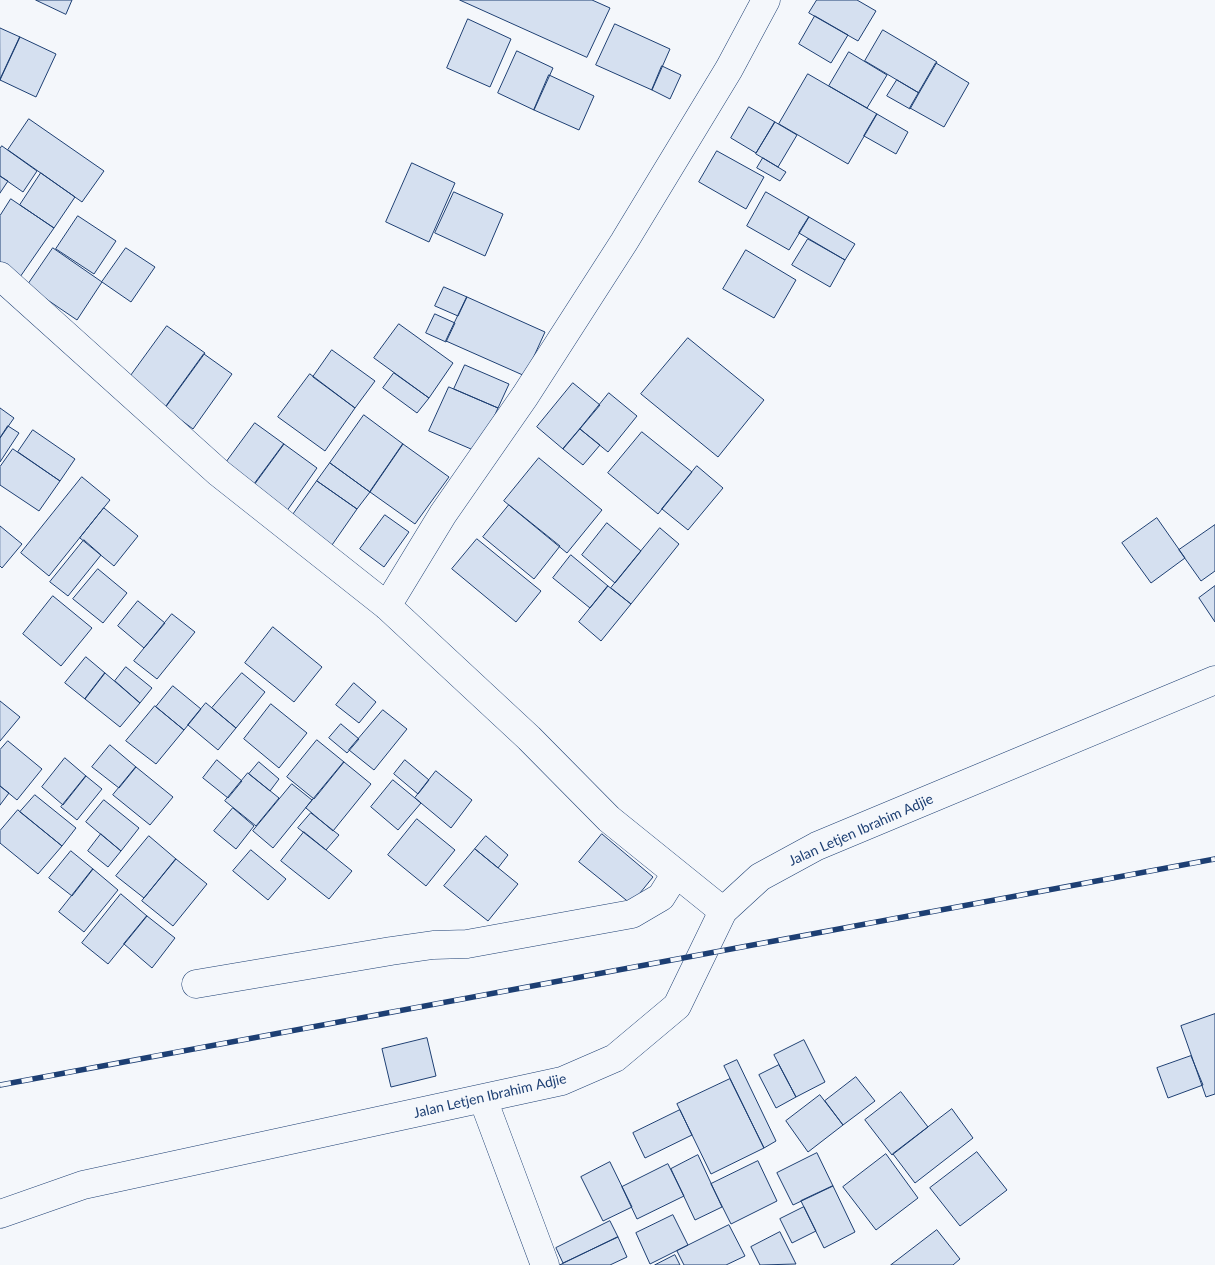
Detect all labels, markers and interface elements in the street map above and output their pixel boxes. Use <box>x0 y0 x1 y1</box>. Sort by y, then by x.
street label: Jalan Letjen Ibrahim Adjie <box>786 790 936 870</box>
street label: Jalan Letjen Ibrahim Adjie <box>412 1070 568 1122</box>

